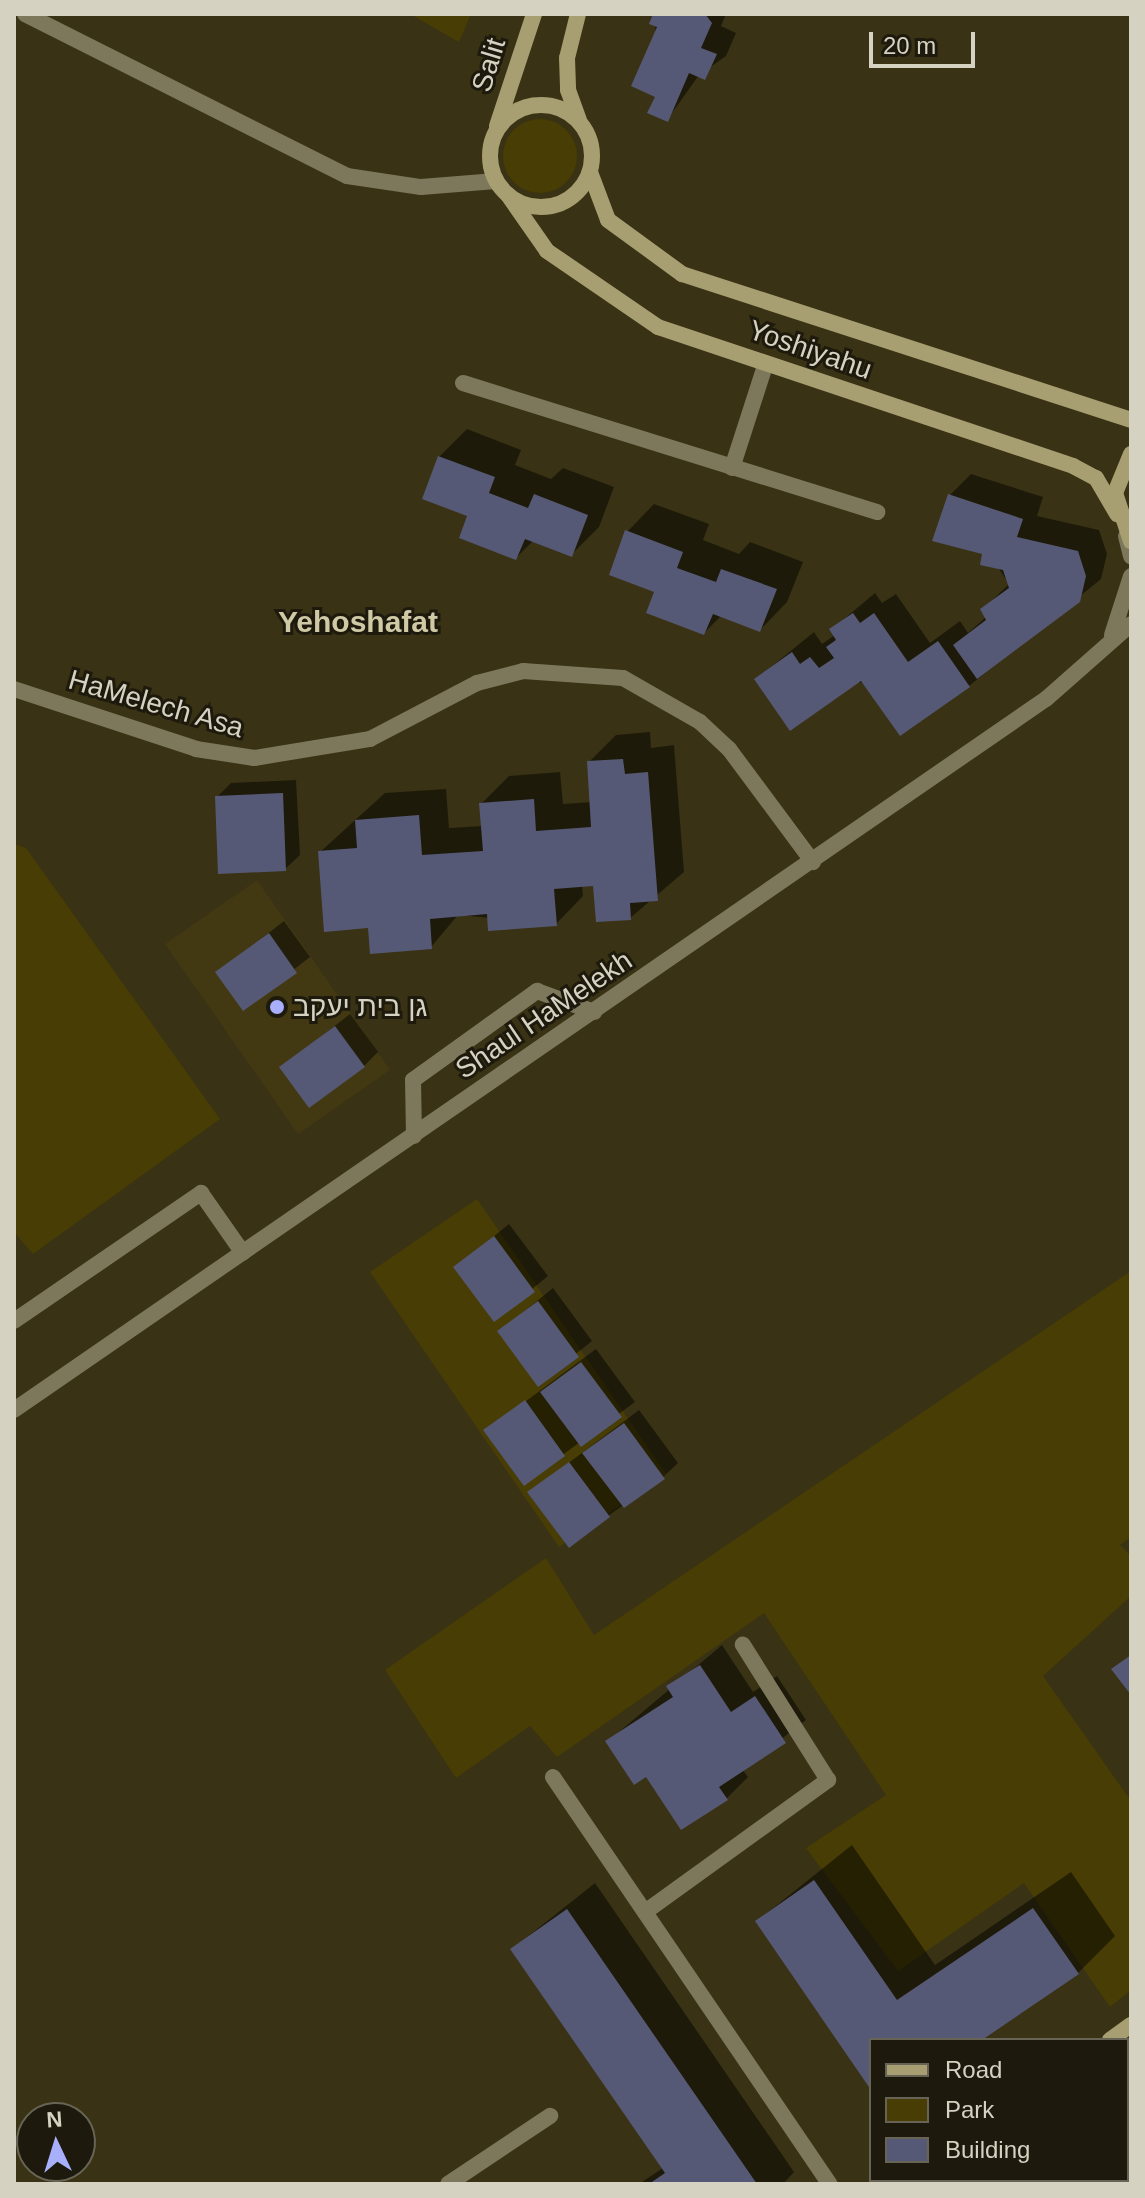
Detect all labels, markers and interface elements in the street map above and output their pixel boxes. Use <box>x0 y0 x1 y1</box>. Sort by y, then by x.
scale bar <box>873 16 979 66</box>
text: 20 m <box>883 32 936 59</box>
street label: Salit <box>465 34 513 96</box>
street label: Yoshiyahu <box>744 313 876 387</box>
district label: Yehoshafat <box>278 604 438 640</box>
street label: HaMelech Asa <box>64 663 248 745</box>
street label: Shaul HaMelekh <box>449 944 639 1086</box>
place label: גן בית יעקב <box>293 990 427 1024</box>
marker: גן בית יעקב <box>268 998 286 1016</box>
legend <box>869 2038 1129 2182</box>
text: Road <box>945 2056 1002 2083</box>
text: Park <box>945 2096 994 2123</box>
north arrow <box>16 2102 96 2182</box>
text: N <box>46 2107 63 2133</box>
text: Building <box>945 2136 1030 2163</box>

